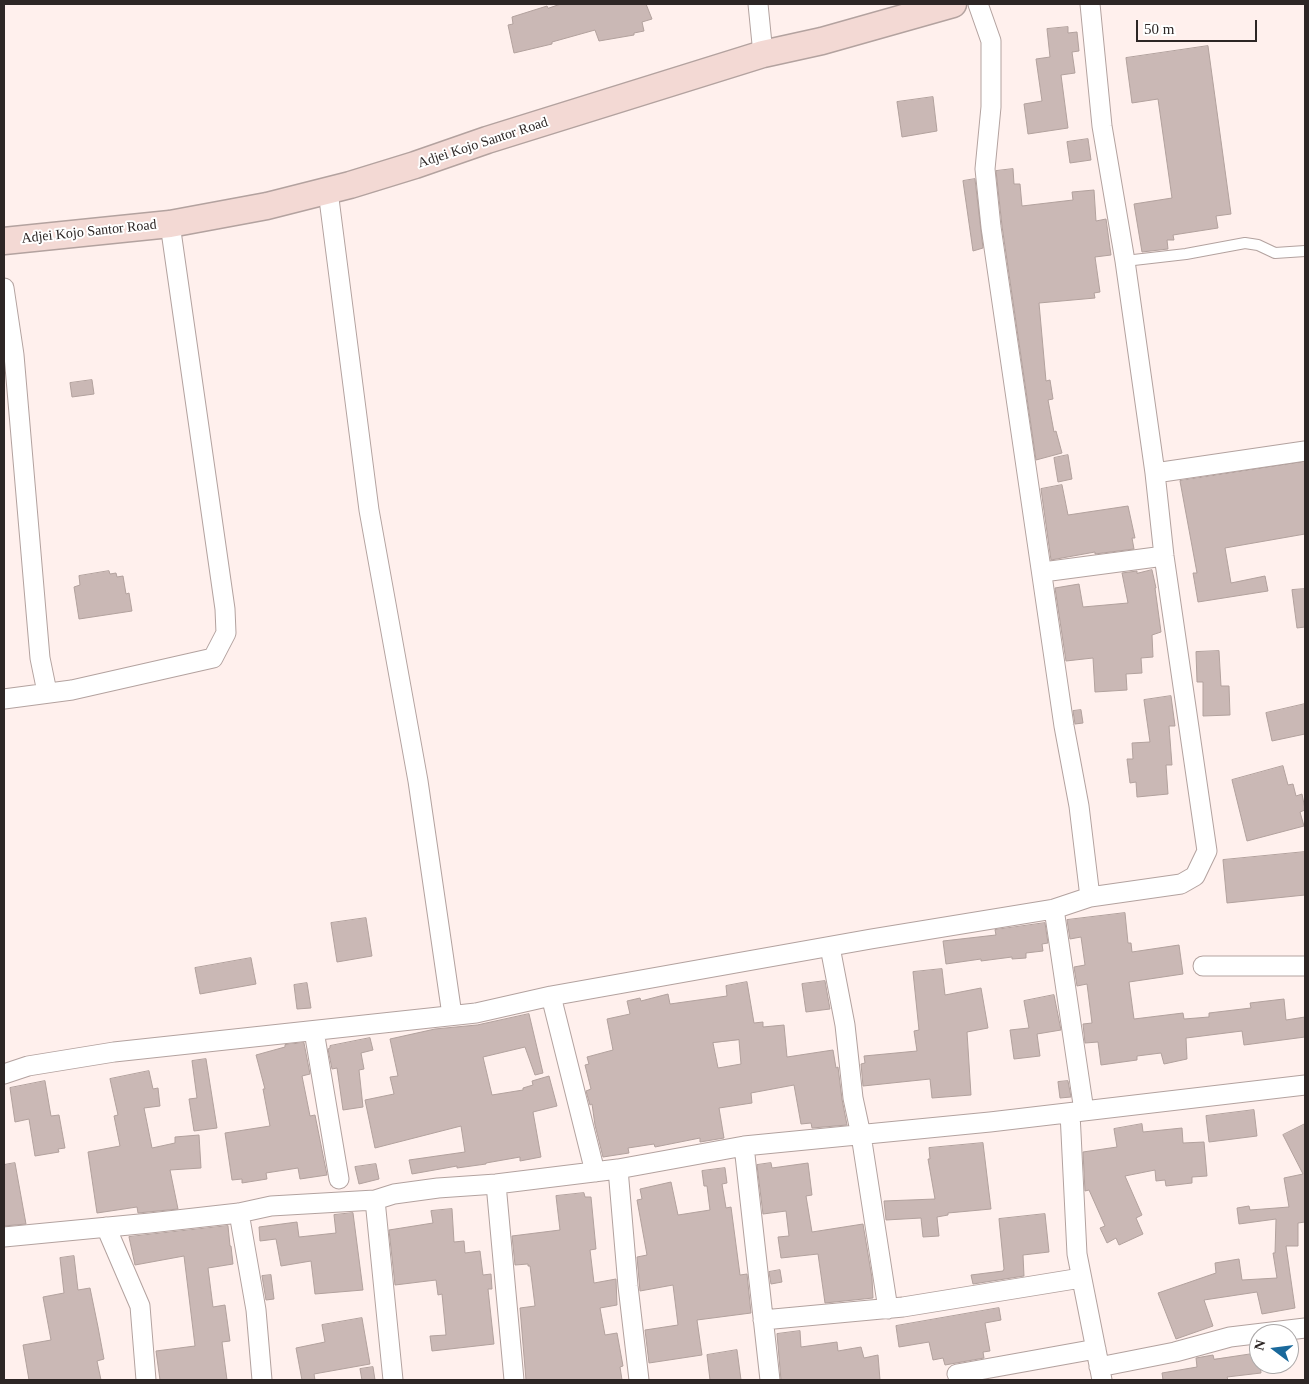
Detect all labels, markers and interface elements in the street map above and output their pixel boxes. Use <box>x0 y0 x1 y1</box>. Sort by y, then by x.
scale bar <box>1139 10 1260 42</box>
text: 50 m <box>1144 21 1174 37</box>
street label: Adjei Kojo Santor Road <box>416 114 550 172</box>
street label: Adjei Kojo Santor Road <box>21 217 157 247</box>
north arrow <box>1249 1324 1299 1374</box>
text: N <box>1251 1338 1269 1352</box>

